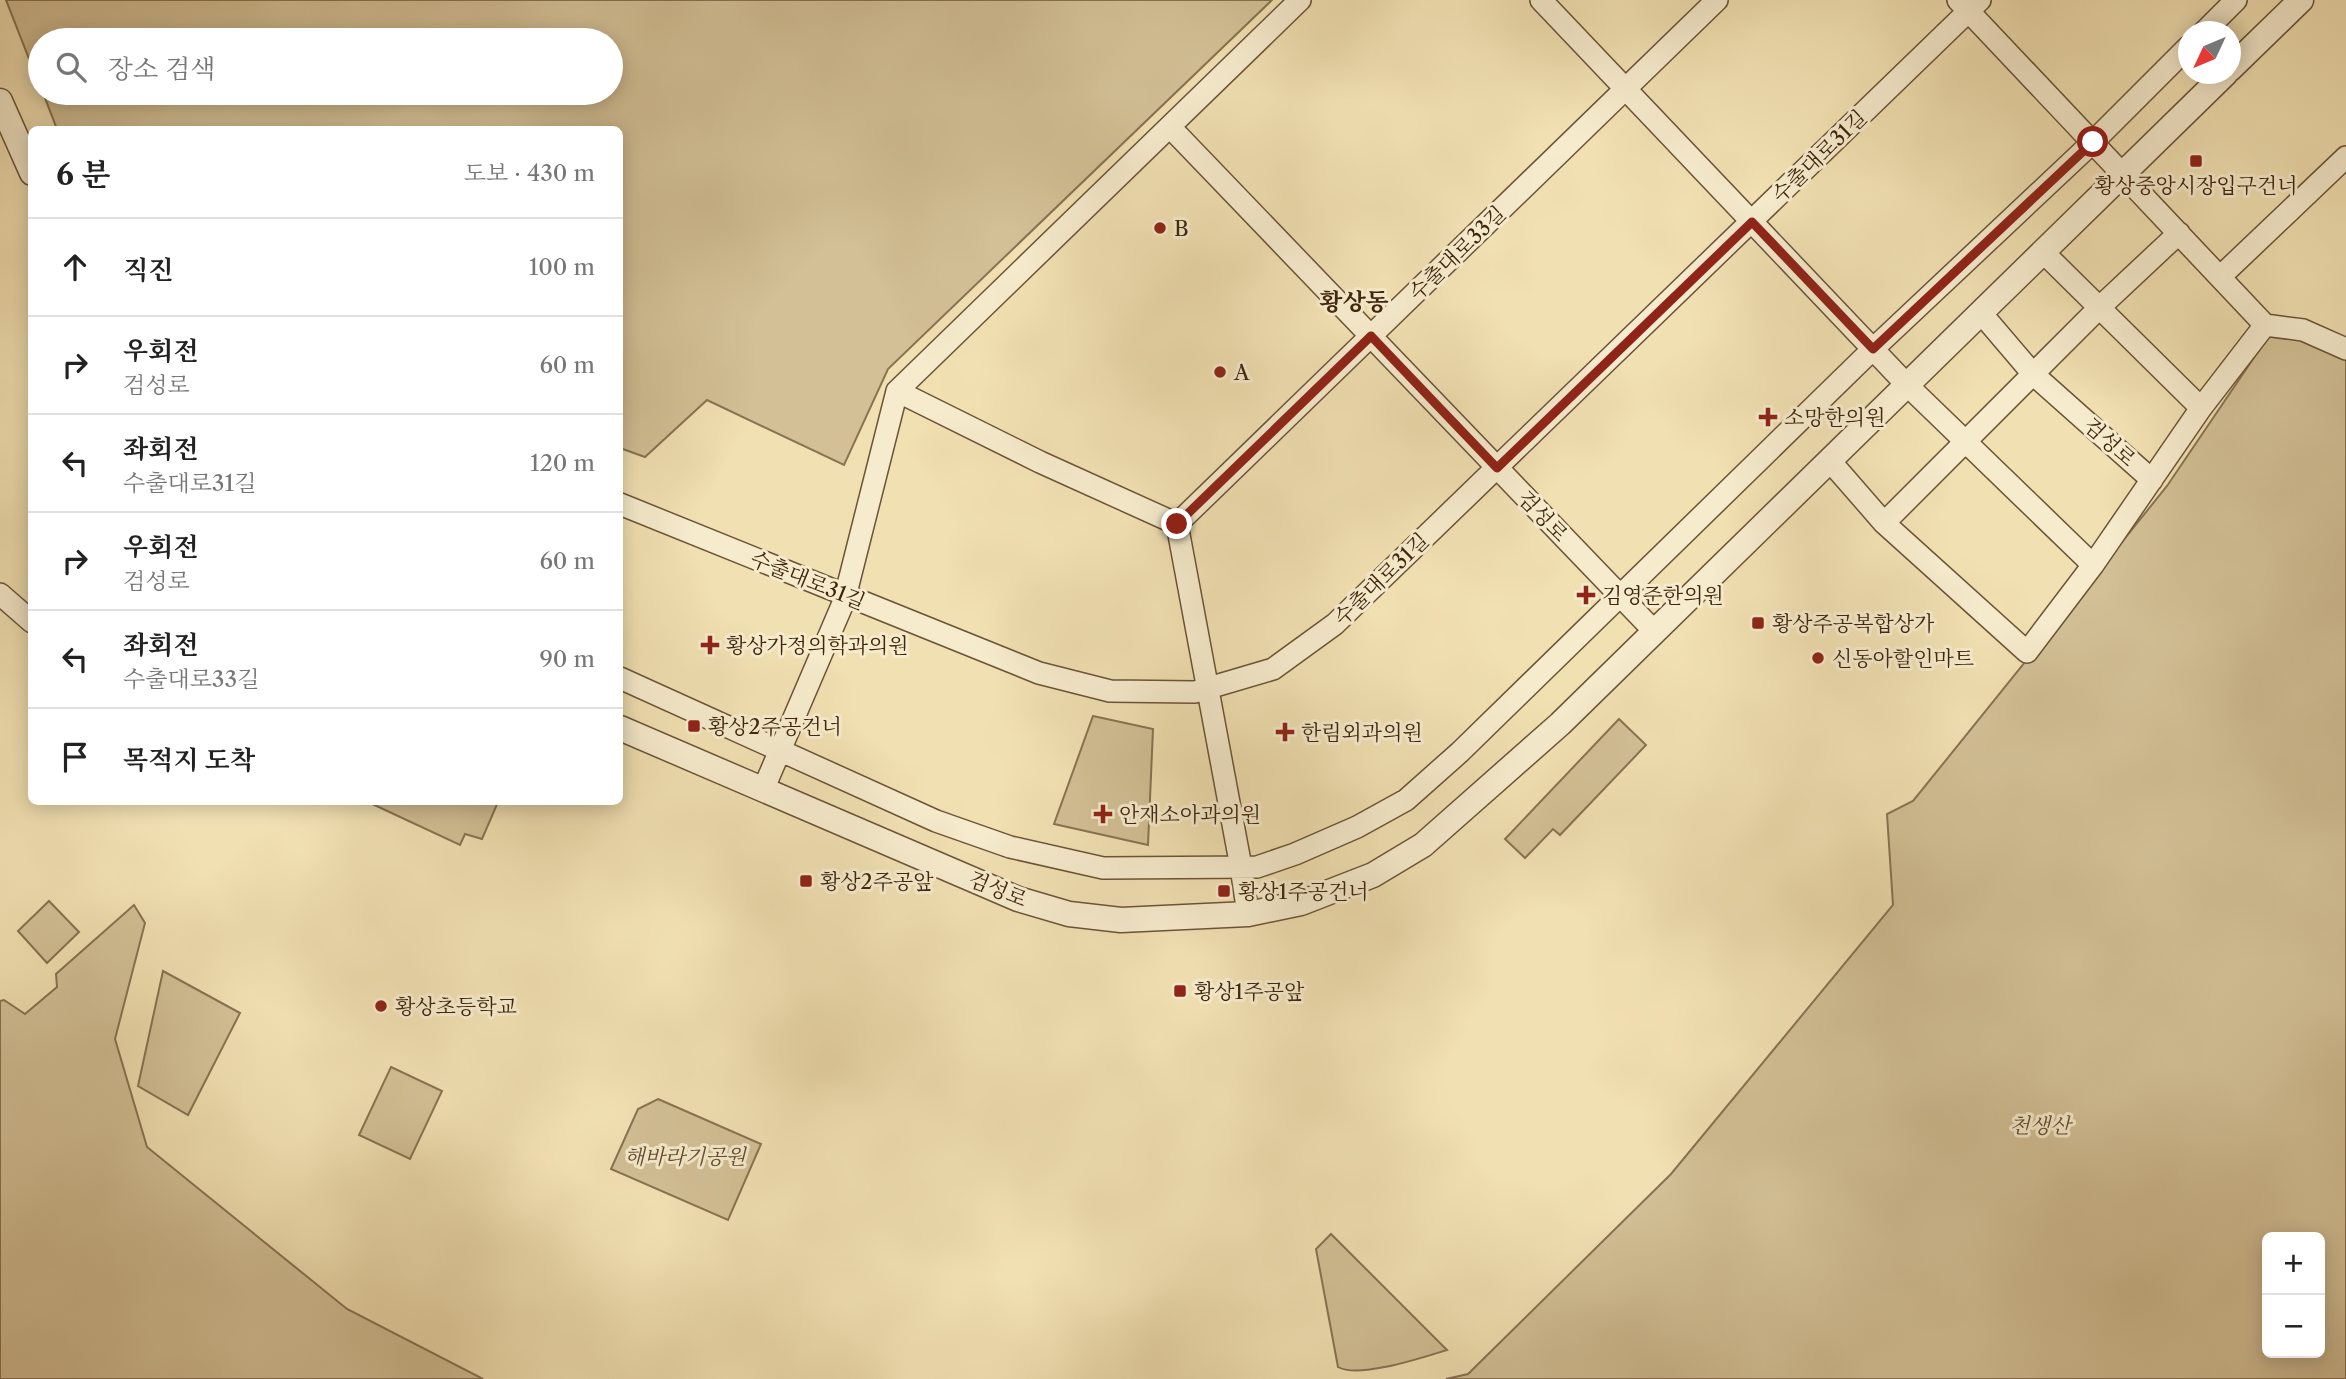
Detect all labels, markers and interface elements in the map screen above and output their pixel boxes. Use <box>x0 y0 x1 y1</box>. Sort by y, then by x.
north arrow <box>2178 21 2241 84</box>
search box <box>28 28 623 105</box>
icon: search <box>52 48 90 86</box>
text: 장소 검색 <box>108 53 215 85</box>
street label: 수출대로31길 <box>1766 105 1872 207</box>
route start <box>2077 126 2108 157</box>
marker: 황상중앙시장입구건너 <box>2188 153 2204 169</box>
text: 6 분 <box>56 156 110 193</box>
text: 도보 · 430 m <box>464 159 595 187</box>
place label: 황상중앙시장입구건너 <box>2095 173 2297 198</box>
street label: 수출대로33길 <box>1404 201 1510 305</box>
place label: B <box>1174 216 1189 241</box>
marker: B <box>1152 220 1168 236</box>
icon: ahead <box>56 248 94 286</box>
text: 100 m <box>529 253 595 281</box>
text: 직진 <box>123 254 173 286</box>
district label: 황상동 <box>1319 287 1389 316</box>
text: 우회전 <box>123 335 198 367</box>
icon: right <box>56 346 94 384</box>
text: 60 m <box>539 351 595 379</box>
place label: A <box>1233 360 1250 385</box>
marker: A <box>1212 364 1228 380</box>
text: 검성로 <box>123 371 190 399</box>
place label: 소망한의원 <box>1784 405 1885 430</box>
marker: 소망한의원 <box>1758 407 1778 427</box>
street label: 검성로 <box>2079 412 2141 472</box>
text: 좌회전 <box>123 433 198 465</box>
icon: left <box>56 444 94 482</box>
text: 120 m <box>530 449 595 477</box>
text: 수출대로31길 <box>123 469 256 497</box>
street label: 검성로 <box>1513 485 1573 547</box>
route end <box>1161 508 1192 539</box>
street label: 수출대로31길 <box>1328 528 1434 630</box>
text: 우회전 <box>123 531 198 563</box>
icon: right <box>56 542 94 580</box>
street label: 수출대로31길 <box>747 546 869 614</box>
text: 60 m <box>539 547 595 575</box>
text: 검성로 <box>123 567 190 595</box>
place label: 김영준한의원 <box>1602 583 1724 608</box>
marker: 김영준한의원 <box>1576 585 1596 605</box>
place label: 황상주공복합상가 <box>1772 611 1935 636</box>
marker: 황상주공복합상가 <box>1750 615 1766 631</box>
text: 좌회전 <box>123 629 198 661</box>
place label: 황상가정의학과의원 <box>726 633 909 658</box>
marker: 황상가정의학과의원 <box>700 635 720 655</box>
icon: left <box>56 640 94 678</box>
text: 90 m <box>539 645 595 673</box>
place label: 신동아할인마트 <box>1832 646 1974 671</box>
marker: 신동아할인마트 <box>1810 650 1826 666</box>
text: 수출대로33길 <box>123 665 259 693</box>
place label: 황상2주공건너 <box>708 714 842 739</box>
marker: 황상2주공건너 <box>686 718 702 734</box>
place label: 한림외과의원 <box>1301 720 1423 745</box>
marker: 한림외과의원 <box>1275 722 1295 742</box>
icon: arrive <box>56 738 94 776</box>
text: 목적지 도착 <box>123 744 255 776</box>
place label: 안재소아과의원 <box>1119 802 1261 827</box>
marker: 안재소아과의원 <box>1093 804 1113 824</box>
street label: 검성로 <box>965 866 1031 912</box>
place label: 황상2주공앞 <box>820 869 934 894</box>
marker: 황상2주공앞 <box>798 873 814 889</box>
place label: 황상1주공건너 <box>1238 879 1369 904</box>
marker: 황상1주공건너 <box>1216 883 1232 899</box>
place label: 황상1주공앞 <box>1194 979 1305 1004</box>
marker: 황상1주공앞 <box>1172 983 1188 999</box>
place label: 황상초등학교 <box>395 994 517 1019</box>
marker: 황상초등학교 <box>373 998 389 1014</box>
park label: 천생산 <box>2010 1113 2073 1138</box>
park label: 해바라기공원 <box>624 1144 748 1169</box>
map controls <box>2262 1232 2325 1358</box>
button: + <box>2262 1232 2325 1295</box>
button: − <box>2262 1295 2325 1358</box>

